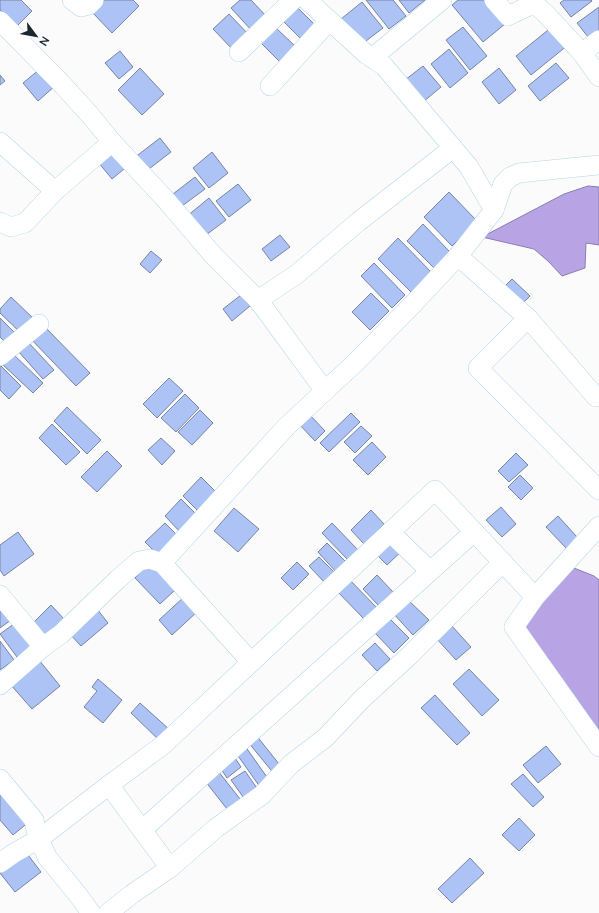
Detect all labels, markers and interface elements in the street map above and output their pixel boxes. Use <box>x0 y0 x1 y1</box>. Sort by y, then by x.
north arrow <box>16 16 56 56</box>
text: N <box>37 35 53 49</box>

